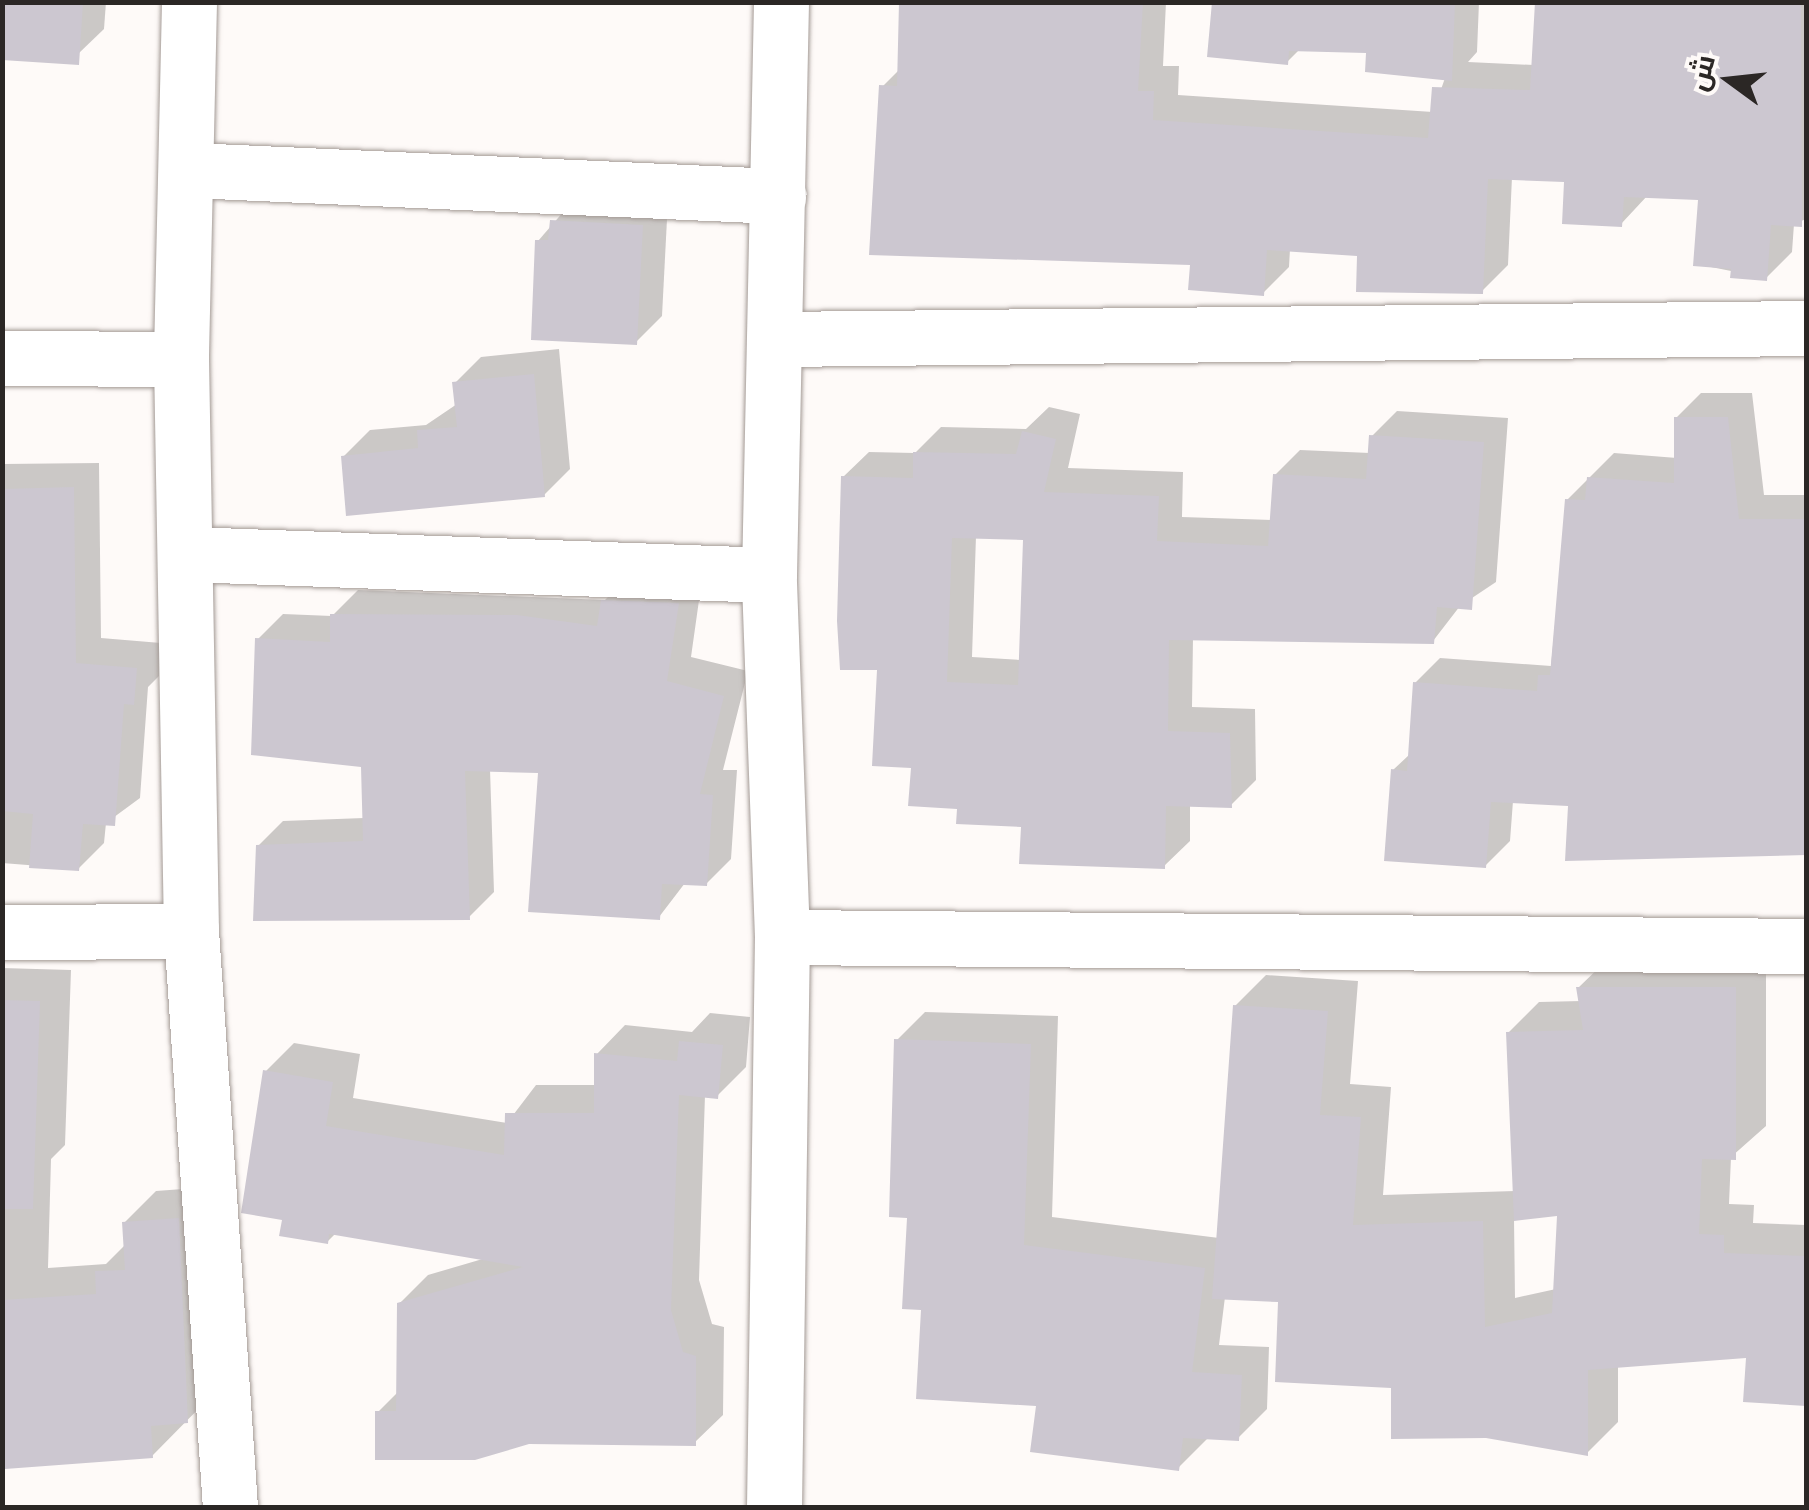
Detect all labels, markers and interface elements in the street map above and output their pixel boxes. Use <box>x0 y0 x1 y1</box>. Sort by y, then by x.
north arrow <box>1679 30 1779 130</box>
text: ش <box>1677 50 1723 95</box>

